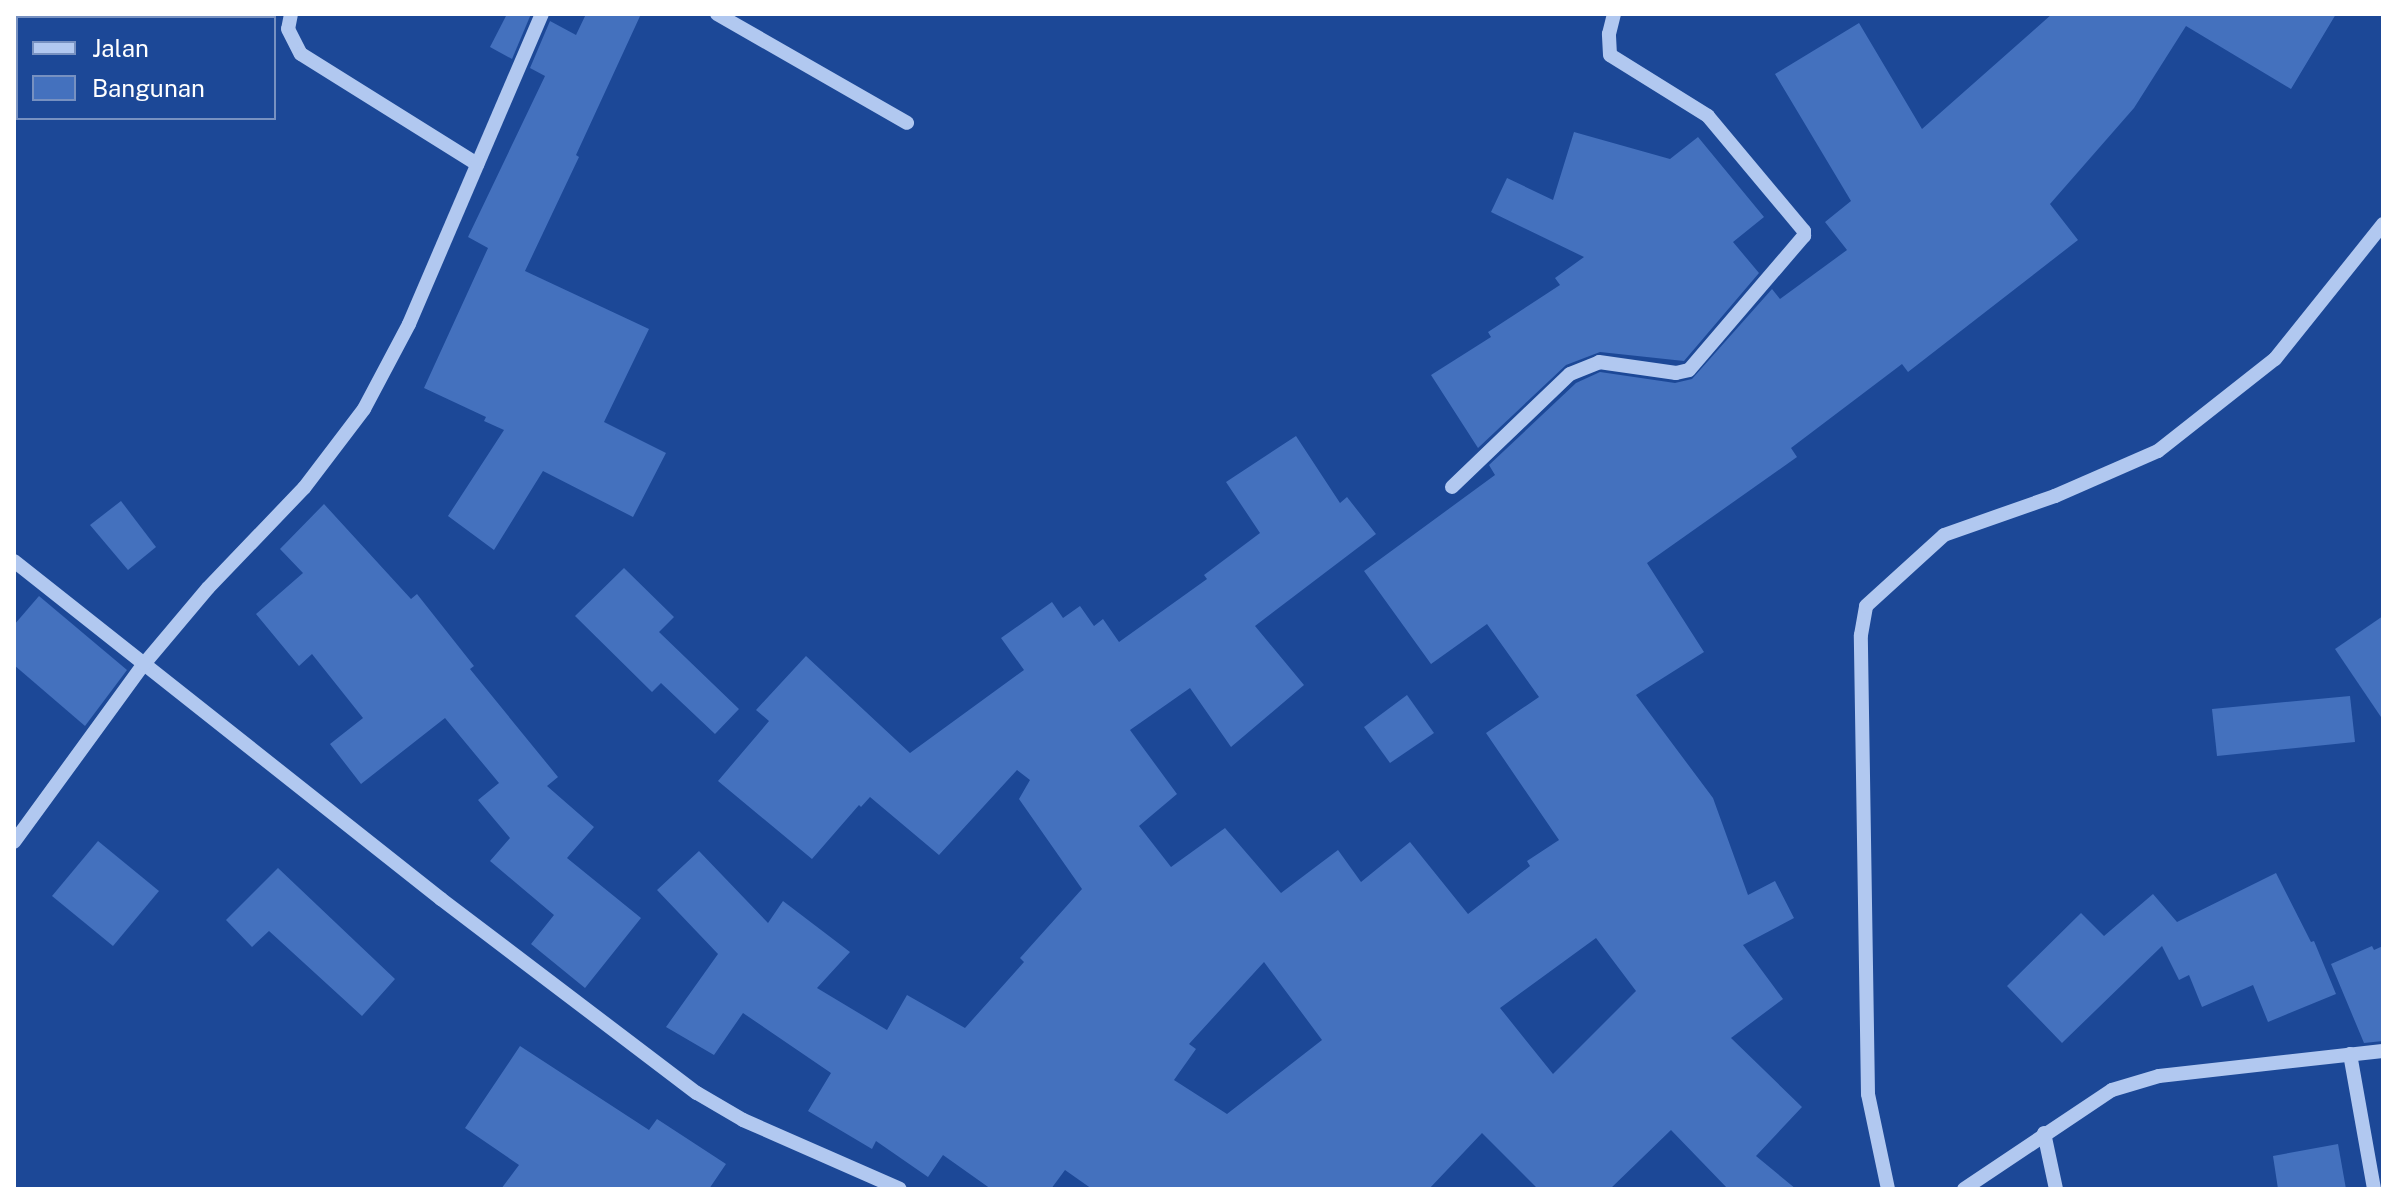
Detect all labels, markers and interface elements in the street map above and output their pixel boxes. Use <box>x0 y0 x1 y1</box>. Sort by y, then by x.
legend <box>16 16 276 120</box>
text: Jalan <box>92 34 149 62</box>
text: Bangunan <box>92 74 205 102</box>

